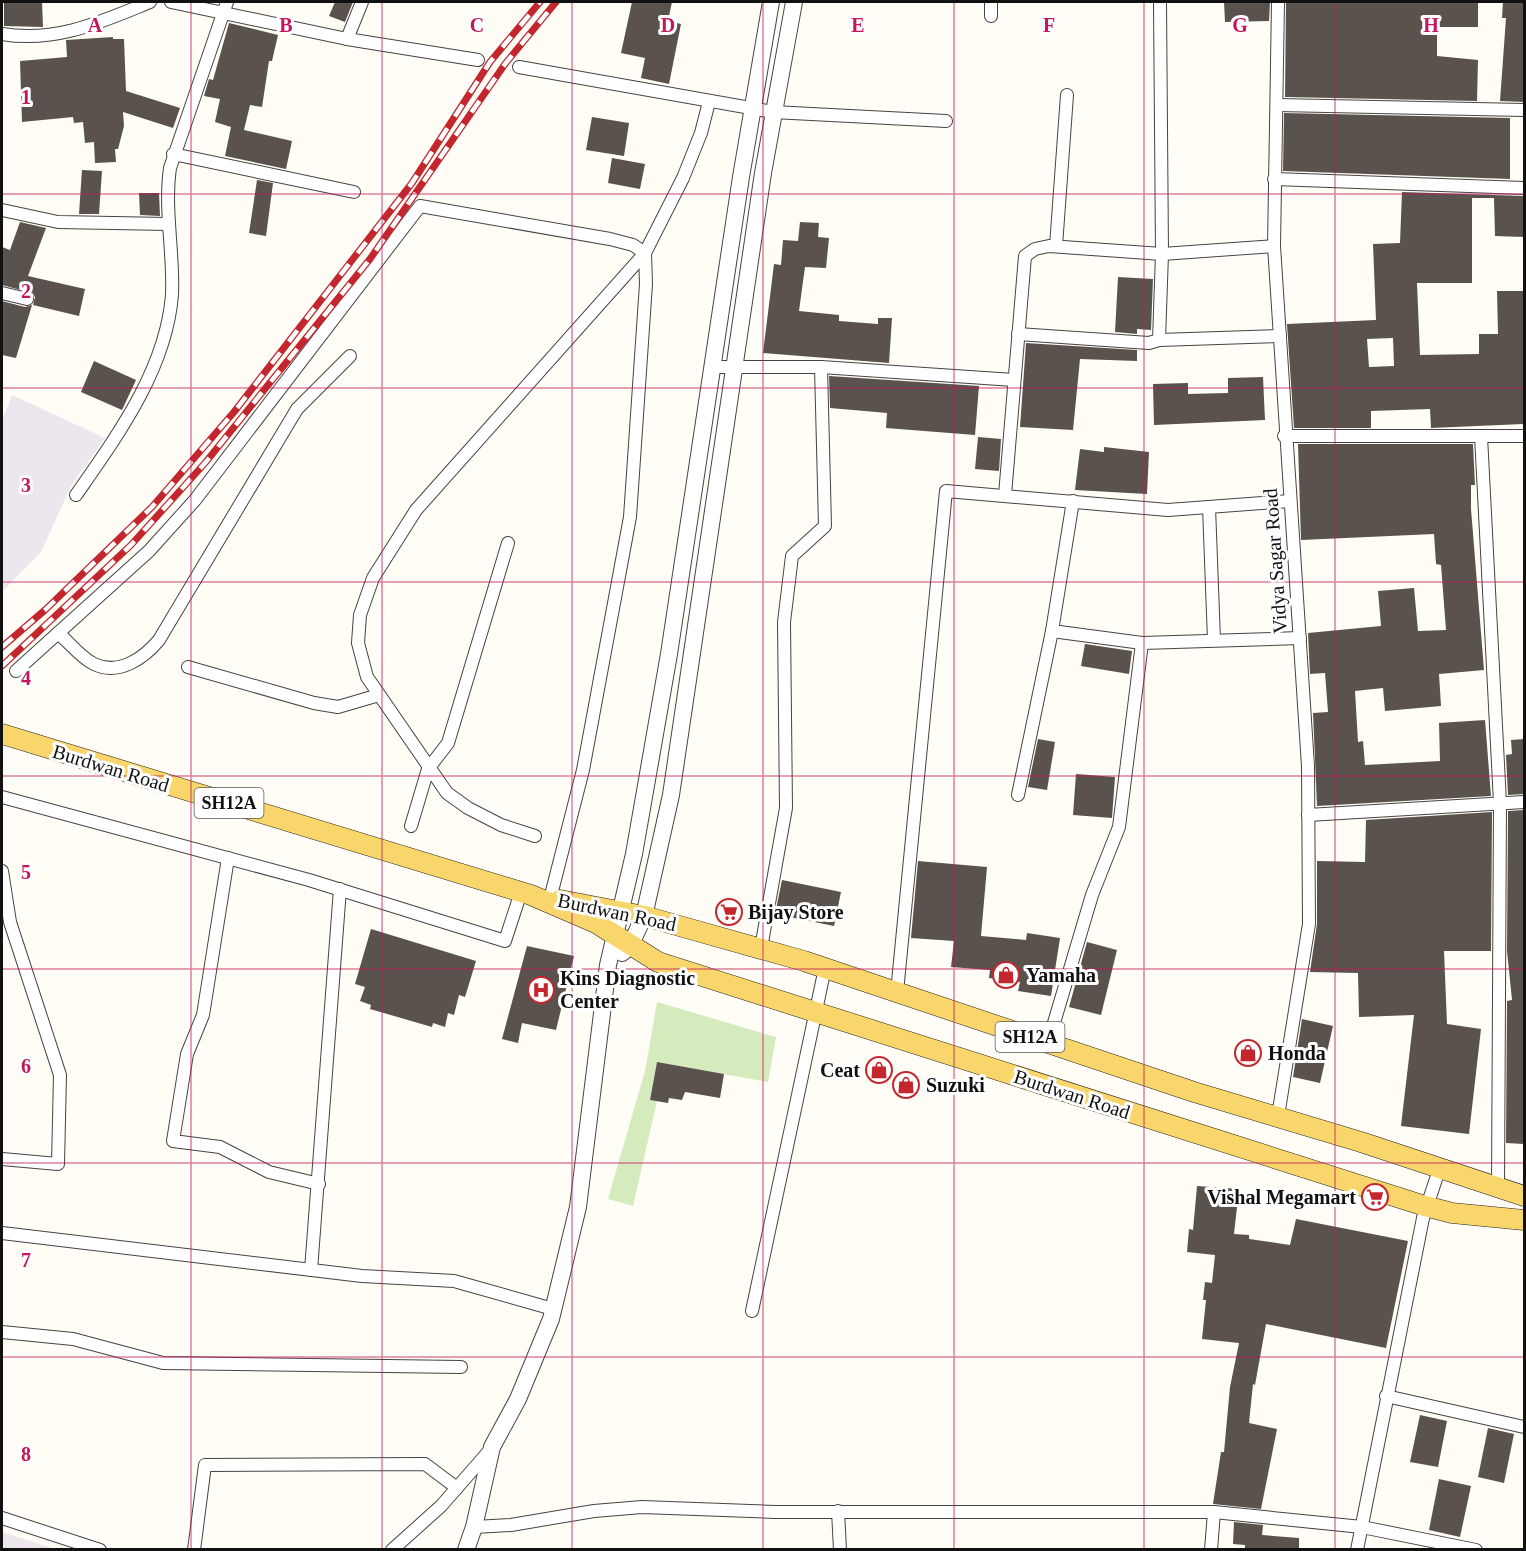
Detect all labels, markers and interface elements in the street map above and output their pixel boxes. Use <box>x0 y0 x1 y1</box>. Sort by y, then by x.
text: A <box>88 14 103 36</box>
text: B <box>279 14 293 36</box>
text: C <box>470 14 484 36</box>
text: D <box>661 14 675 36</box>
text: E <box>851 14 865 36</box>
text: F <box>1043 14 1055 36</box>
text: G <box>1232 14 1248 36</box>
text: H <box>1423 14 1439 36</box>
text: 1 <box>21 86 31 108</box>
text: 2 <box>21 280 31 302</box>
text: 3 <box>21 474 31 496</box>
street label: Vidya Sagar Road <box>1259 488 1292 634</box>
text: 4 <box>21 667 31 689</box>
street label: Burdwan Road <box>50 740 172 796</box>
road number: SH12A <box>194 788 264 818</box>
text: 5 <box>21 861 31 883</box>
street label: Burdwan Road <box>556 889 678 935</box>
supermarket icon: Bijay Store <box>714 897 744 927</box>
place label: Bijay Store <box>748 901 844 924</box>
shop icon: Yamaha <box>991 960 1021 990</box>
place label: Yamaha <box>1026 964 1096 986</box>
place label: Kins Diagnostic Center <box>560 967 695 1012</box>
hospital icon: Kins Diagnostic Center <box>526 975 556 1005</box>
road number: SH12A <box>996 1022 1064 1052</box>
shop icon: Honda <box>1233 1038 1263 1068</box>
place label: Honda <box>1268 1042 1326 1064</box>
text: 6 <box>21 1055 31 1077</box>
shop icon: Ceat <box>864 1055 894 1085</box>
place label: Ceat <box>820 1059 860 1081</box>
street label: Burdwan Road <box>1011 1065 1133 1123</box>
shop icon: Suzuki <box>891 1070 921 1100</box>
place label: Suzuki <box>926 1074 985 1096</box>
supermarket icon: Vishal Megamart <box>1360 1182 1390 1212</box>
place label: Vishal Megamart <box>1207 1186 1356 1209</box>
text: 7 <box>21 1249 31 1271</box>
text: 8 <box>21 1443 31 1465</box>

